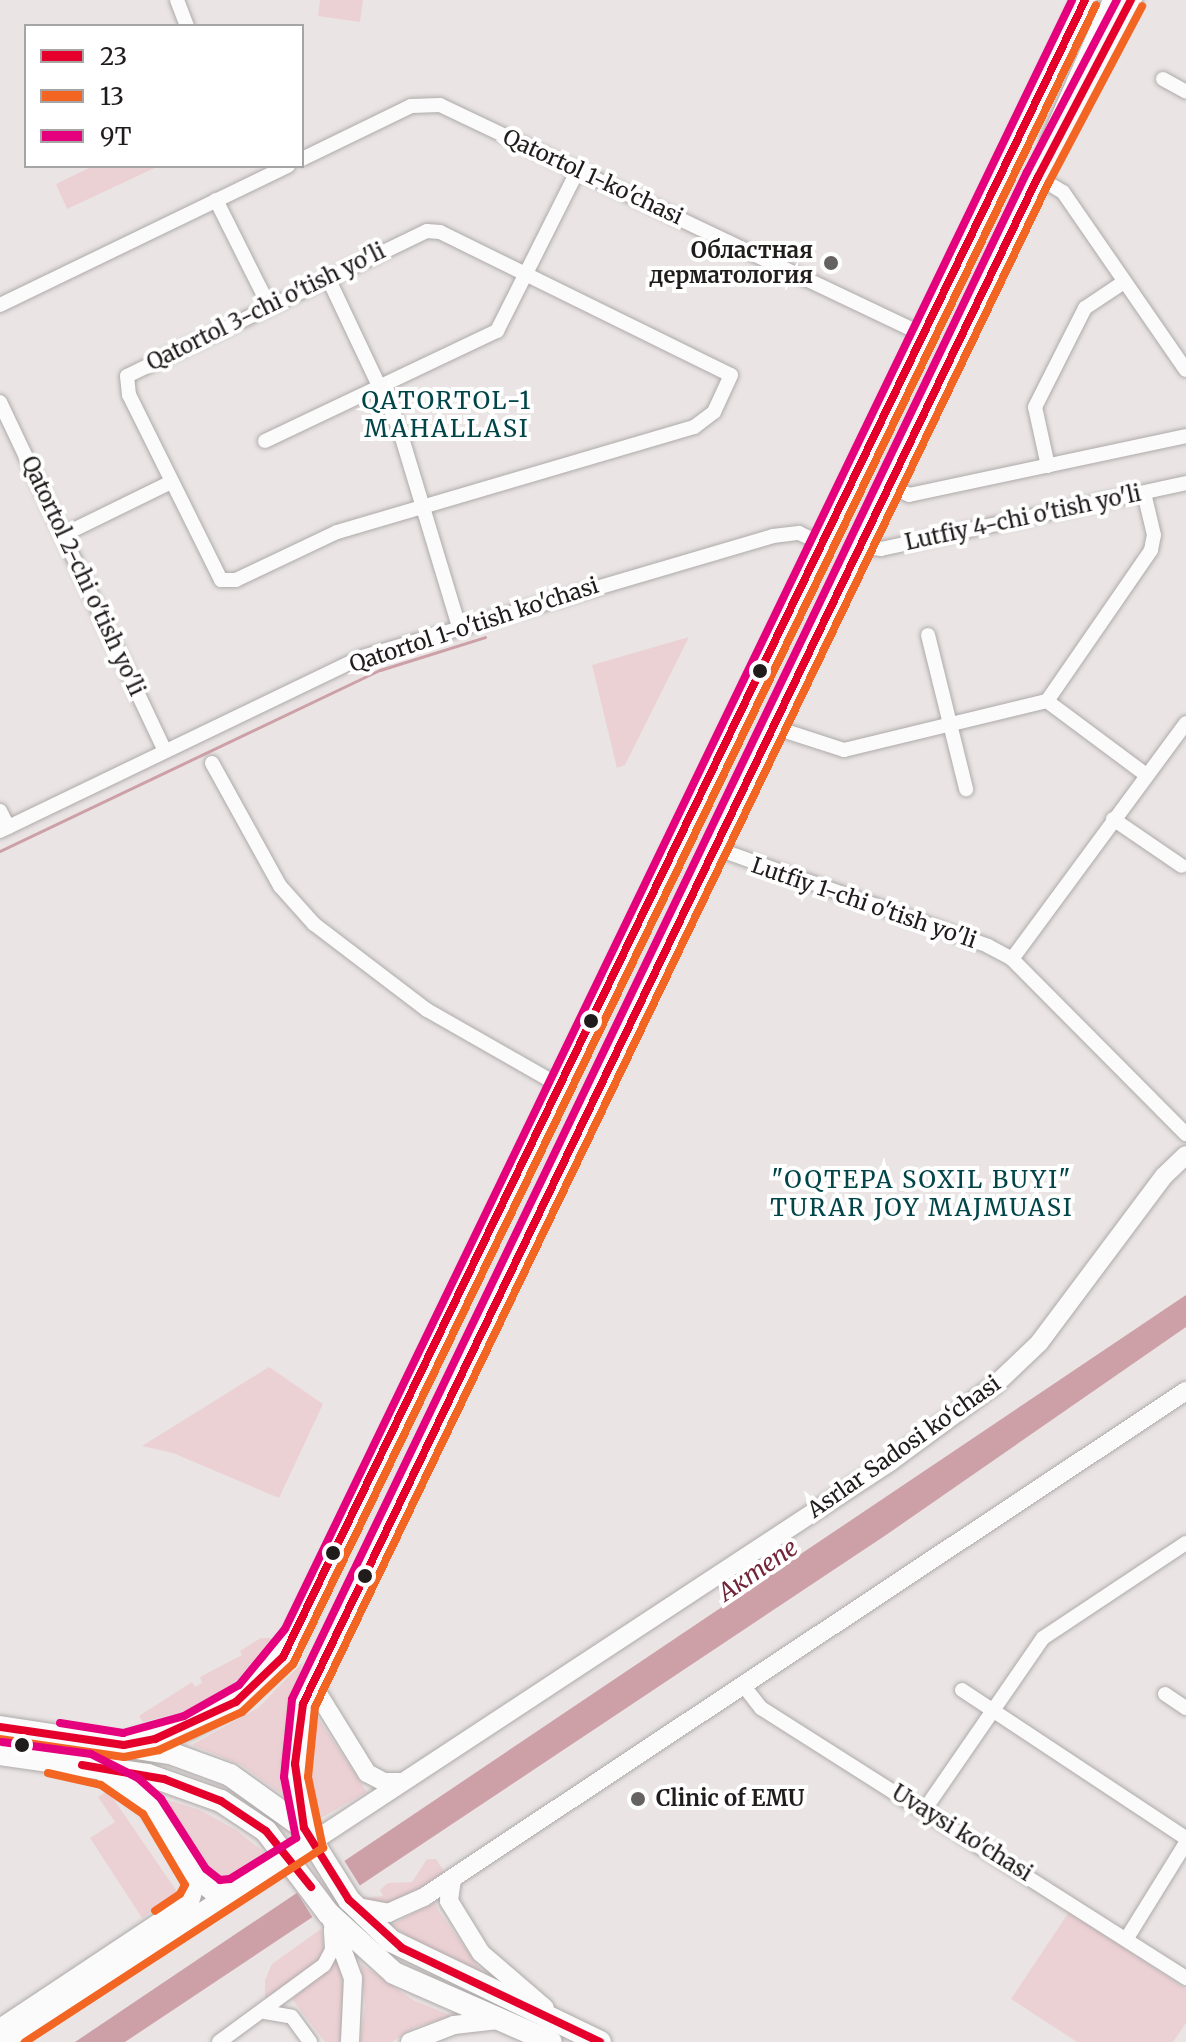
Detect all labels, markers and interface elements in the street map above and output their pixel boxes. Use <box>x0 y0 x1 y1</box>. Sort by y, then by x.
legend <box>24 24 304 168</box>
text: 23 <box>100 41 127 72</box>
text: 13 <box>100 81 124 112</box>
text: 9Т <box>100 121 131 152</box>
street label: Qatortol 1-ko'chasi <box>499 124 687 230</box>
place label: Областная дерматология <box>650 237 813 288</box>
street label: Qatortol 3-chi o'tish yo'li <box>143 238 389 376</box>
marker: Областная дерматология <box>820 252 842 274</box>
district label: QATORTOL-1 MAHALLASI <box>362 387 532 443</box>
street label: Qatortol 2-chi o'tish yo'li <box>16 452 150 700</box>
street label: Lutfiy 4-chi o'tish yo'li <box>903 480 1143 556</box>
street label: Qatortol 1-o'tish ko'chasi <box>346 572 602 678</box>
unlabelled marker <box>752 663 768 679</box>
street label: Lutfiy 1-chi o'tish yo'li <box>748 852 980 954</box>
unlabelled marker <box>583 1013 599 1029</box>
district label: "OQTEPA SOXIL BUYI" TURAR JOY MAJMUASI <box>770 1166 1074 1222</box>
street label: Asrlar Sadosi ko‘chasi <box>802 1370 1006 1524</box>
water label: Актепе <box>713 1533 803 1607</box>
unlabelled marker <box>325 1545 341 1561</box>
unlabelled marker <box>357 1568 373 1584</box>
unlabelled marker <box>14 1737 30 1753</box>
street label: Uvaysi ko'chasi <box>887 1779 1037 1887</box>
place label: Clinic of EMU <box>656 1786 804 1812</box>
marker: Clinic of EMU <box>627 1788 649 1810</box>

